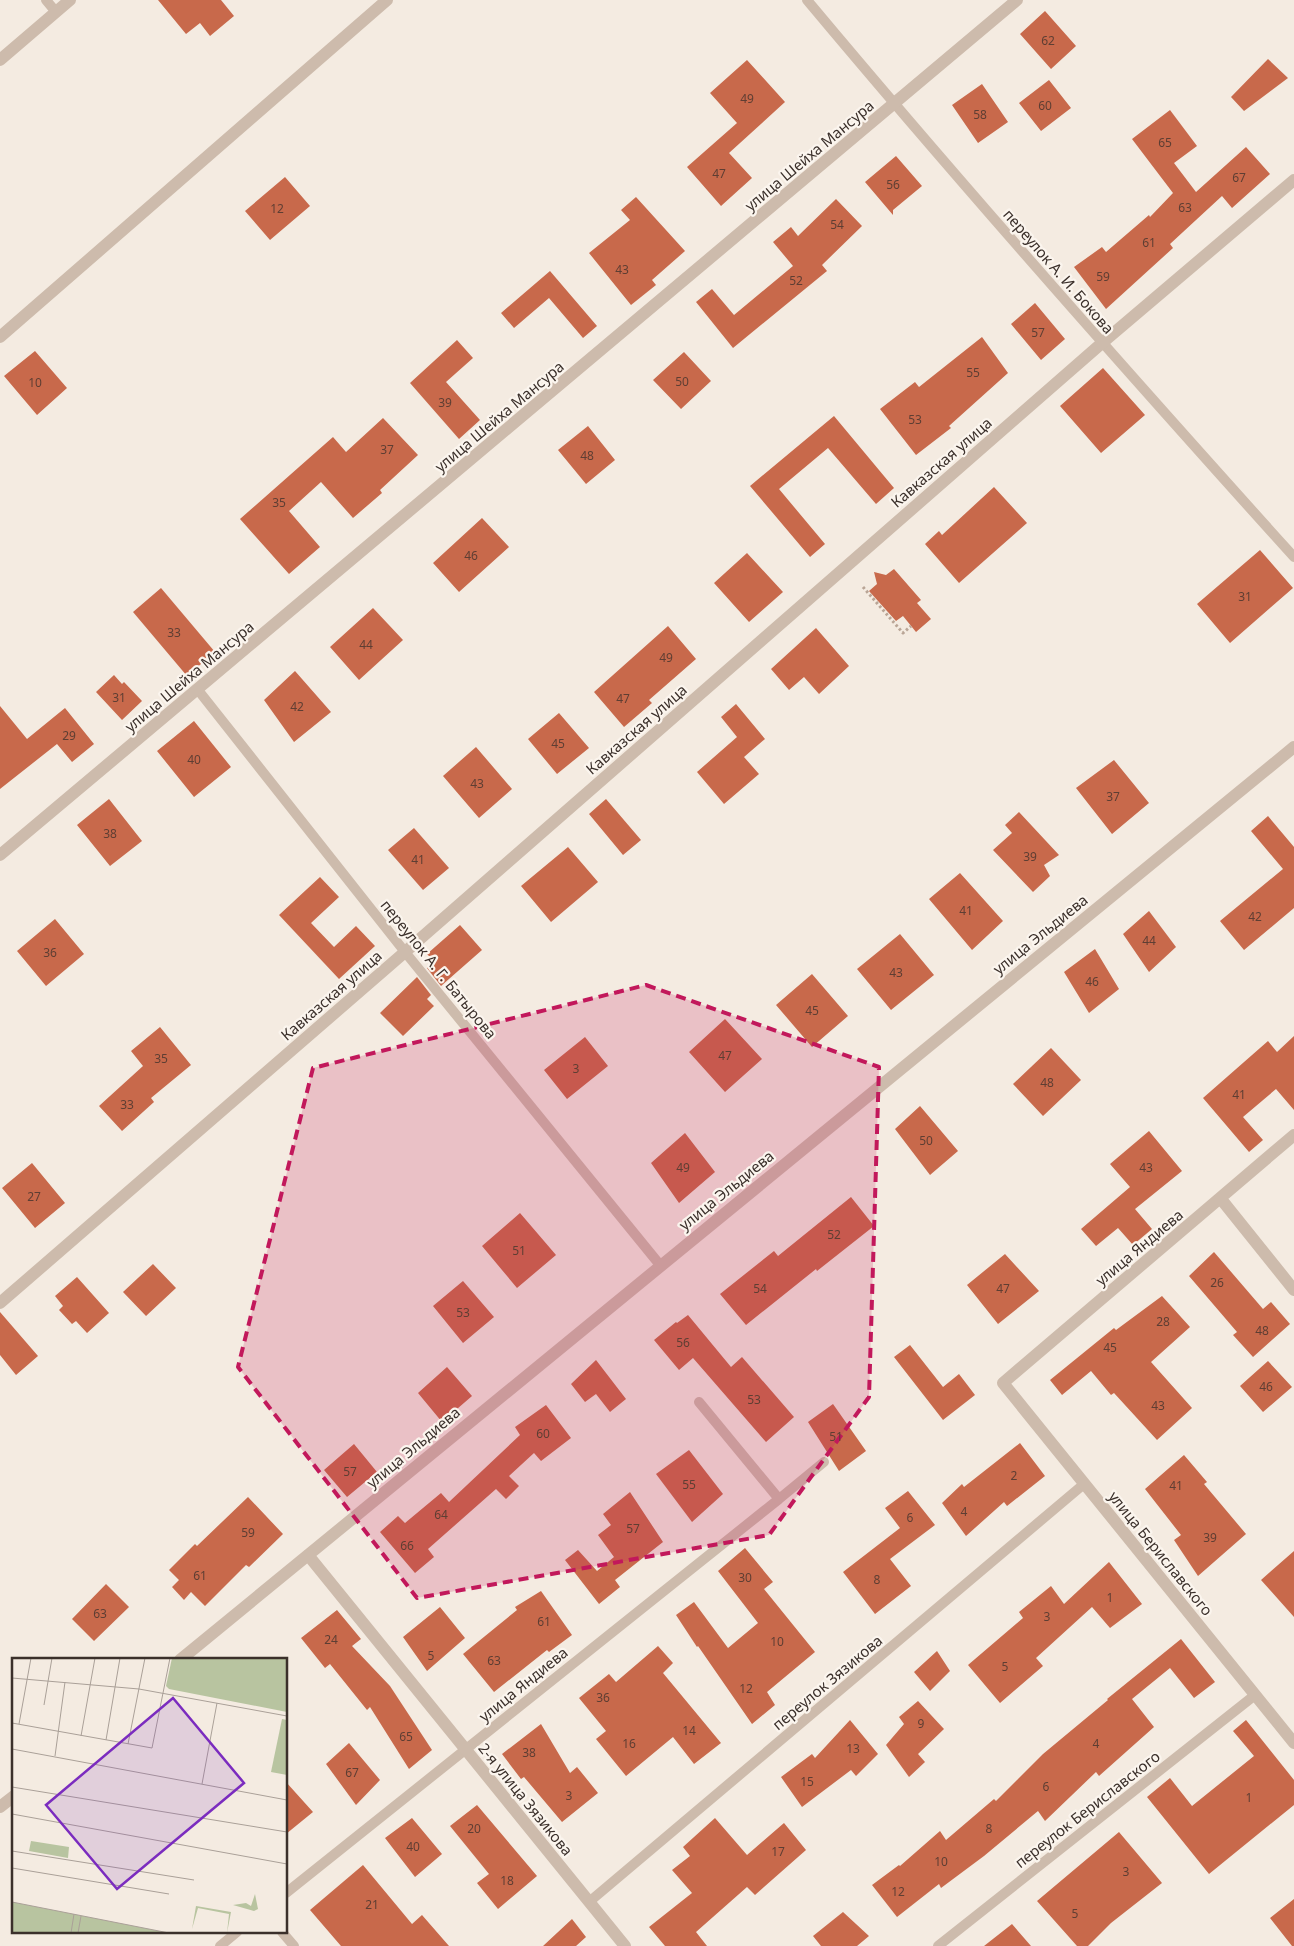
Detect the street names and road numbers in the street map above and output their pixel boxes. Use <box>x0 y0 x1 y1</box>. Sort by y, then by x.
street label: улица Шейха Мансура <box>740 95 878 215</box>
street label: переулок А. И. Бокова <box>999 204 1119 338</box>
street label: улица Шейха Мансура <box>430 356 568 476</box>
street label: Кавказская улица <box>886 413 996 511</box>
street label: улица Шейха Мансура <box>120 616 258 736</box>
street label: Кавказская улица <box>581 680 691 778</box>
street label: улица Эльдиева <box>988 890 1092 978</box>
street label: переулок А. Г. Батырова <box>377 895 501 1043</box>
street label: Кавказская улица <box>276 946 386 1044</box>
street label: улица Эльдиева <box>674 1146 778 1234</box>
street label: улица Яндиева <box>1091 1204 1187 1290</box>
street label: улица Эльдиева <box>362 1402 464 1492</box>
street label: улица Бериславского <box>1105 1487 1217 1619</box>
street label: переулок Зязикова <box>768 1630 886 1734</box>
street label: улица Яндиева <box>474 1642 572 1726</box>
street label: 2-я улица Зязикова <box>474 1738 578 1860</box>
street label: переулок Бериславского <box>1010 1746 1164 1872</box>

